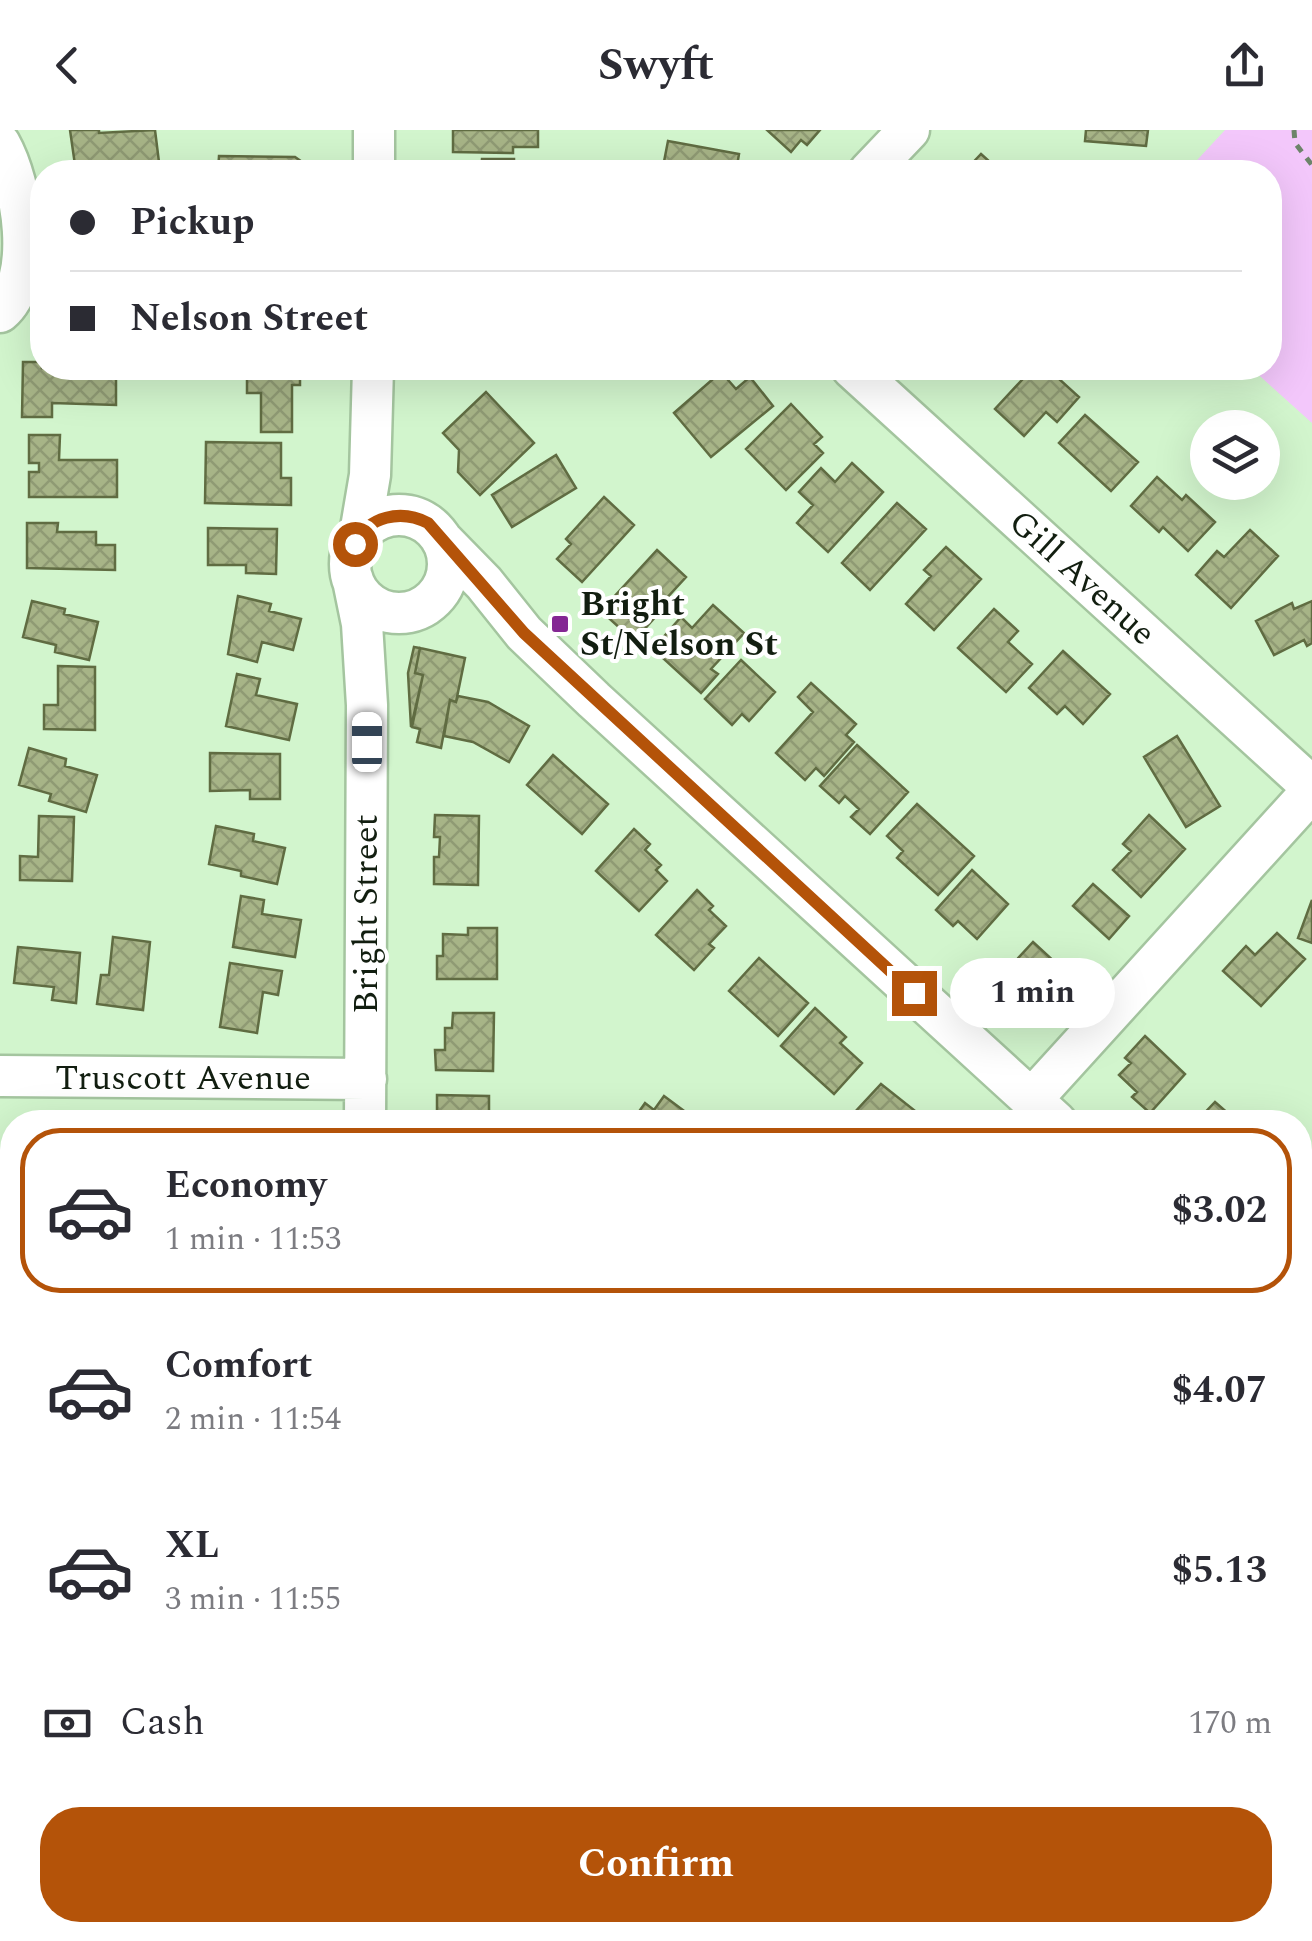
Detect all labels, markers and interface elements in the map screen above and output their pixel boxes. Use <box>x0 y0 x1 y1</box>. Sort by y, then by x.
text: Swyft <box>598 31 714 100</box>
icon: back <box>40 38 95 93</box>
icon: share <box>1217 38 1272 93</box>
text: Pickup <box>130 194 254 252</box>
text: Nelson Street <box>130 290 368 348</box>
map controls <box>1190 410 1280 500</box>
button: layers <box>1190 410 1280 500</box>
street label: Gill Avenue <box>996 497 1168 659</box>
route start <box>333 522 378 567</box>
place label: Bright St/Nelson St <box>580 578 778 671</box>
marker: Bright St/Nelson St <box>549 613 571 635</box>
car <box>352 712 382 772</box>
street label: Bright Street <box>340 814 393 1014</box>
callout: 1 min <box>949 958 1114 1028</box>
text: 1 min <box>990 968 1075 1017</box>
route end <box>892 971 937 1016</box>
street label: Truscott Avenue <box>55 1052 311 1105</box>
text: Economy <box>165 1157 326 1215</box>
icon: car <box>45 1166 135 1256</box>
text: $3.02 <box>1172 1182 1267 1240</box>
text: 1 min · 11:53 <box>165 1215 341 1264</box>
text: Comfort <box>165 1337 312 1395</box>
icon: car <box>45 1346 135 1436</box>
text: $4.07 <box>1172 1362 1267 1420</box>
text: 2 min · 11:54 <box>165 1395 341 1444</box>
text: XL <box>165 1517 219 1575</box>
icon: car <box>45 1526 135 1616</box>
text: $5.13 <box>1172 1542 1267 1600</box>
text: 3 min · 11:55 <box>165 1575 341 1624</box>
text: Cash <box>120 1694 205 1752</box>
icon: cash <box>40 1696 95 1751</box>
text: 170 m <box>1188 1699 1272 1748</box>
button: Confirm <box>40 1807 1272 1922</box>

